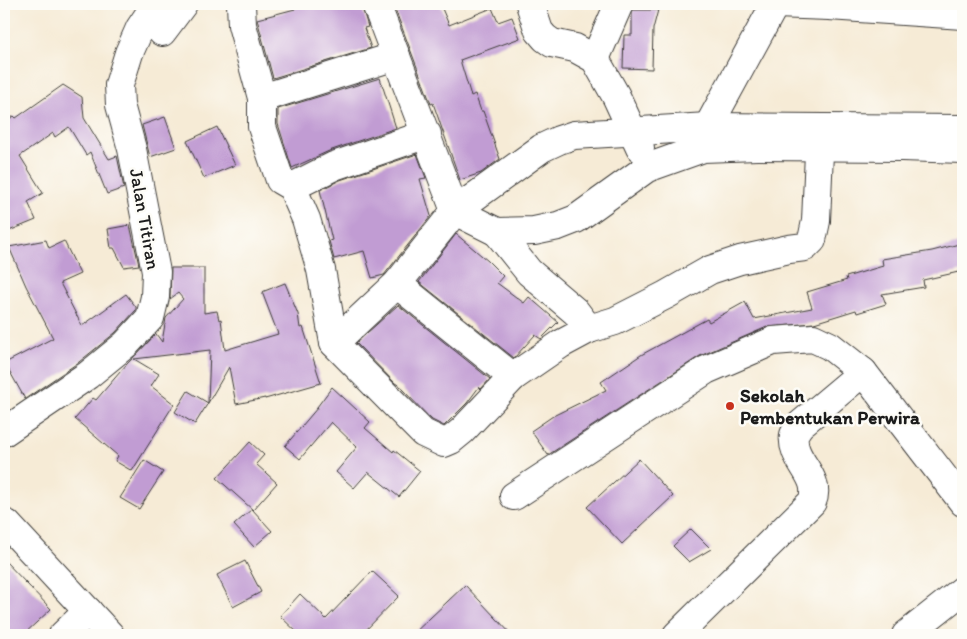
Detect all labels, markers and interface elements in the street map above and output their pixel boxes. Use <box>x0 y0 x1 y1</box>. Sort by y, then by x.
street label: Jalan Titiran <box>125 167 165 271</box>
place label: Sekolah Pembentukan Perwira <box>740 384 921 429</box>
marker: Sekolah Pembentukan Perwira <box>724 400 736 412</box>

